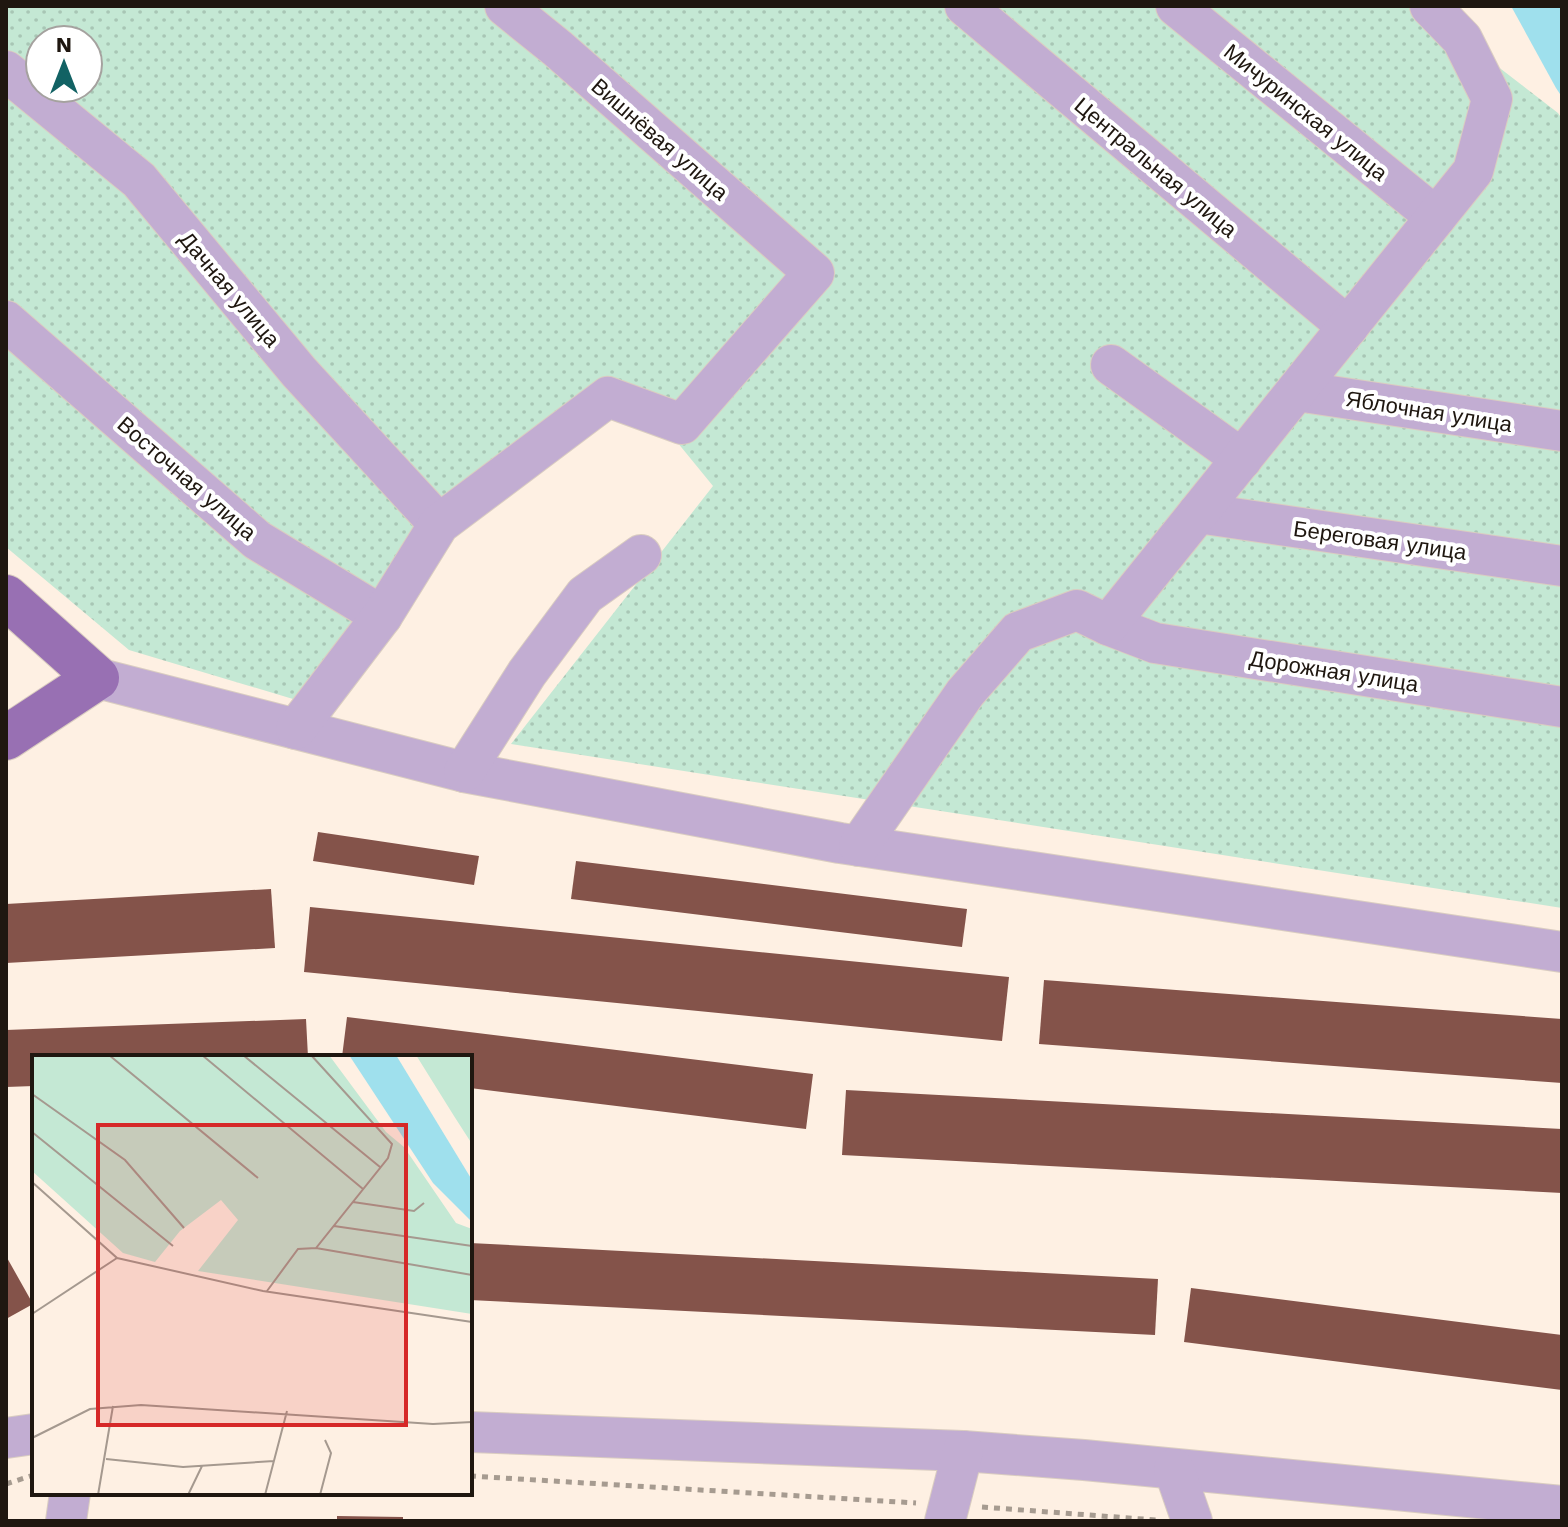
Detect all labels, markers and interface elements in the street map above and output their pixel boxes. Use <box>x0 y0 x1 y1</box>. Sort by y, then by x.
north arrow <box>24 24 104 104</box>
text: N <box>56 32 72 57</box>
street label: Мичуринская улица <box>1219 39 1393 186</box>
street label: Вишнёвая улица <box>586 73 734 206</box>
street label: Центральная улица <box>1070 92 1242 243</box>
street label: Дачная улица <box>174 227 285 352</box>
street label: Яблочная улица <box>1344 386 1515 437</box>
street label: Восточная улица <box>112 411 262 546</box>
street label: Береговая улица <box>1292 516 1469 565</box>
street label: Дорожная улица <box>1248 646 1421 697</box>
inset map <box>32 1055 472 1495</box>

